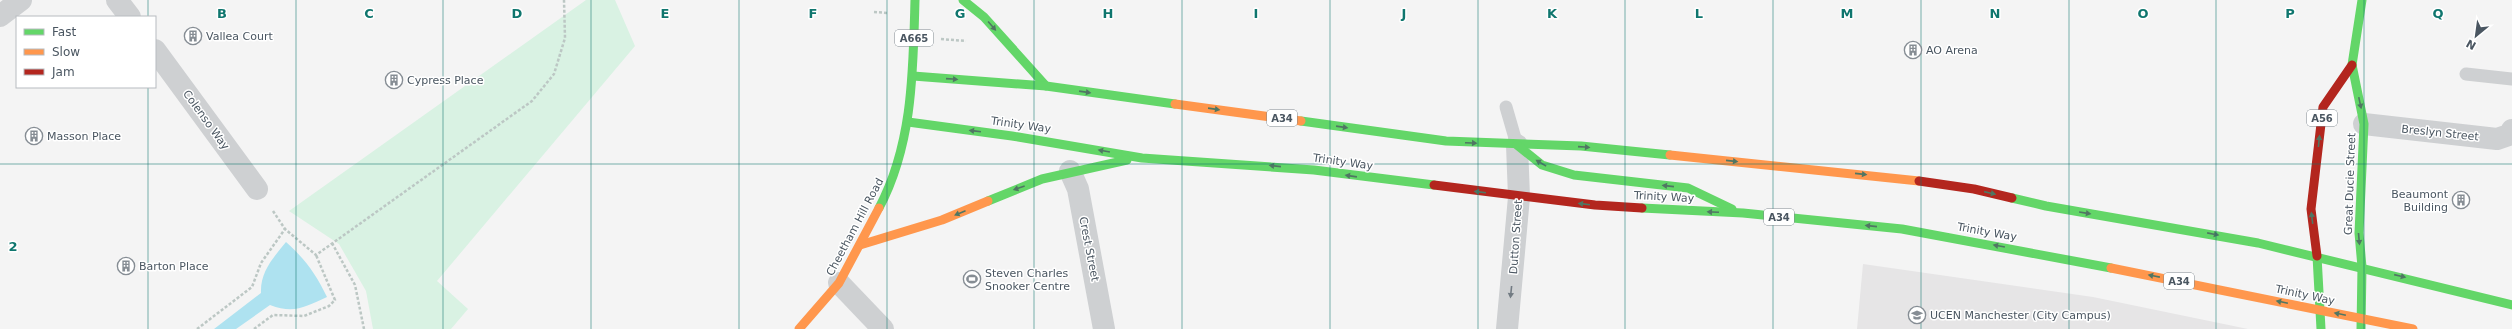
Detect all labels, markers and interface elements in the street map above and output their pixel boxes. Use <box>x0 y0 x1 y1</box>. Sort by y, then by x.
text: B <box>217 6 227 21</box>
text: C <box>364 6 374 21</box>
text: D <box>512 6 523 21</box>
text: E <box>661 6 669 21</box>
text: F <box>809 6 817 21</box>
text: G <box>955 6 965 21</box>
text: H <box>1103 6 1113 21</box>
text: I <box>1254 6 1258 21</box>
text: J <box>1401 6 1406 21</box>
text: K <box>1547 6 1558 21</box>
text: L <box>1695 6 1703 21</box>
text: M <box>1841 6 1853 21</box>
text: N <box>1990 6 2000 21</box>
text: O <box>2137 6 2149 21</box>
text: P <box>2285 6 2295 21</box>
text: Q <box>2432 6 2444 21</box>
legend <box>16 16 156 88</box>
north arrow <box>2456 16 2496 56</box>
one-way arrow <box>988 21 997 31</box>
text: Fast <box>52 25 76 39</box>
building icon: Vallea Court <box>183 26 203 46</box>
place label: Vallea Court <box>206 30 273 43</box>
road number: A665 <box>895 30 933 46</box>
text: N <box>2464 36 2479 52</box>
building icon: AO Arena <box>1903 40 1923 60</box>
place label: AO Arena <box>1926 44 1978 57</box>
text: Slow <box>52 45 80 59</box>
text: Jam <box>51 65 75 79</box>
building icon: Cypress Place <box>384 70 404 90</box>
place label: Cypress Place <box>407 74 484 87</box>
one-way arrow <box>946 75 958 82</box>
street label: Colenso Way <box>180 88 232 153</box>
one-way arrow <box>1079 89 1091 95</box>
one-way arrow <box>2358 97 2364 110</box>
one-way arrow <box>1207 106 1220 112</box>
road number: A34 <box>1267 110 1297 126</box>
road number: A56 <box>2307 110 2337 126</box>
street label: Trinity Way <box>989 114 1052 136</box>
street label: Breslyn Street <box>2401 122 2480 144</box>
one-way arrow <box>1336 124 1348 130</box>
building icon: Masson Place <box>24 126 44 146</box>
one-way arrow <box>969 128 981 134</box>
place label: Masson Place <box>47 130 121 143</box>
street label: Great Ducie Street <box>2342 132 2358 235</box>
one-way arrow <box>2316 135 2322 147</box>
one-way arrow <box>1465 139 1477 146</box>
one-way arrow <box>1578 143 1590 150</box>
one-way arrow <box>1098 148 1110 154</box>
street label: Trinity Way <box>1311 151 1374 173</box>
one-way arrow <box>1726 158 1738 165</box>
one-way arrow <box>1535 159 1547 166</box>
one-way arrow <box>1269 163 1281 170</box>
one-way arrow <box>1855 171 1867 178</box>
one-way arrow <box>1345 173 1357 179</box>
street label: Cheetham Hill Road <box>824 176 886 278</box>
one-way arrow <box>1662 183 1674 189</box>
one-way arrow <box>1012 185 1024 191</box>
place label: Beaumont Building <box>2391 188 2449 214</box>
one-way arrow <box>1474 189 1486 195</box>
street label: Trinity Way <box>1632 189 1695 205</box>
one-way arrow <box>1984 190 1996 196</box>
building icon: Beaumont Building <box>2451 190 2471 210</box>
street label: Dutton Street <box>1507 199 1525 275</box>
one-way arrow <box>1578 201 1590 207</box>
one-way arrow <box>1707 208 1719 215</box>
road number: A34 <box>1764 209 1794 225</box>
one-way arrow <box>954 210 965 216</box>
one-way arrow <box>2079 210 2091 216</box>
one-way arrow <box>2309 212 2316 224</box>
street label: Crest Street <box>1076 216 1102 283</box>
street label: Trinity Way <box>1955 220 2018 244</box>
one-way arrow <box>1865 223 1877 229</box>
one-way arrow <box>2207 231 2219 237</box>
one-way arrow <box>2356 232 2363 245</box>
text: 2 <box>8 239 18 254</box>
one-way arrow <box>1993 243 2005 249</box>
building icon: Barton Place <box>116 256 136 276</box>
place label: Barton Place <box>139 260 209 273</box>
place label: Steven Charles Snooker Centre <box>985 267 1070 293</box>
sports icon: Steven Charles Snooker Centre <box>962 269 982 289</box>
one-way arrow <box>2148 273 2160 279</box>
road number: A34 <box>2164 273 2194 289</box>
one-way arrow <box>2394 273 2406 279</box>
street label: Trinity Way <box>2273 282 2336 308</box>
one-way arrow <box>1508 286 1514 298</box>
one-way arrow <box>2275 299 2288 305</box>
school or university icon: UCEN Manchester (City Campus) <box>1907 305 1927 325</box>
place label: UCEN Manchester (City Campus) <box>1930 309 2111 322</box>
one-way arrow <box>2334 311 2346 317</box>

